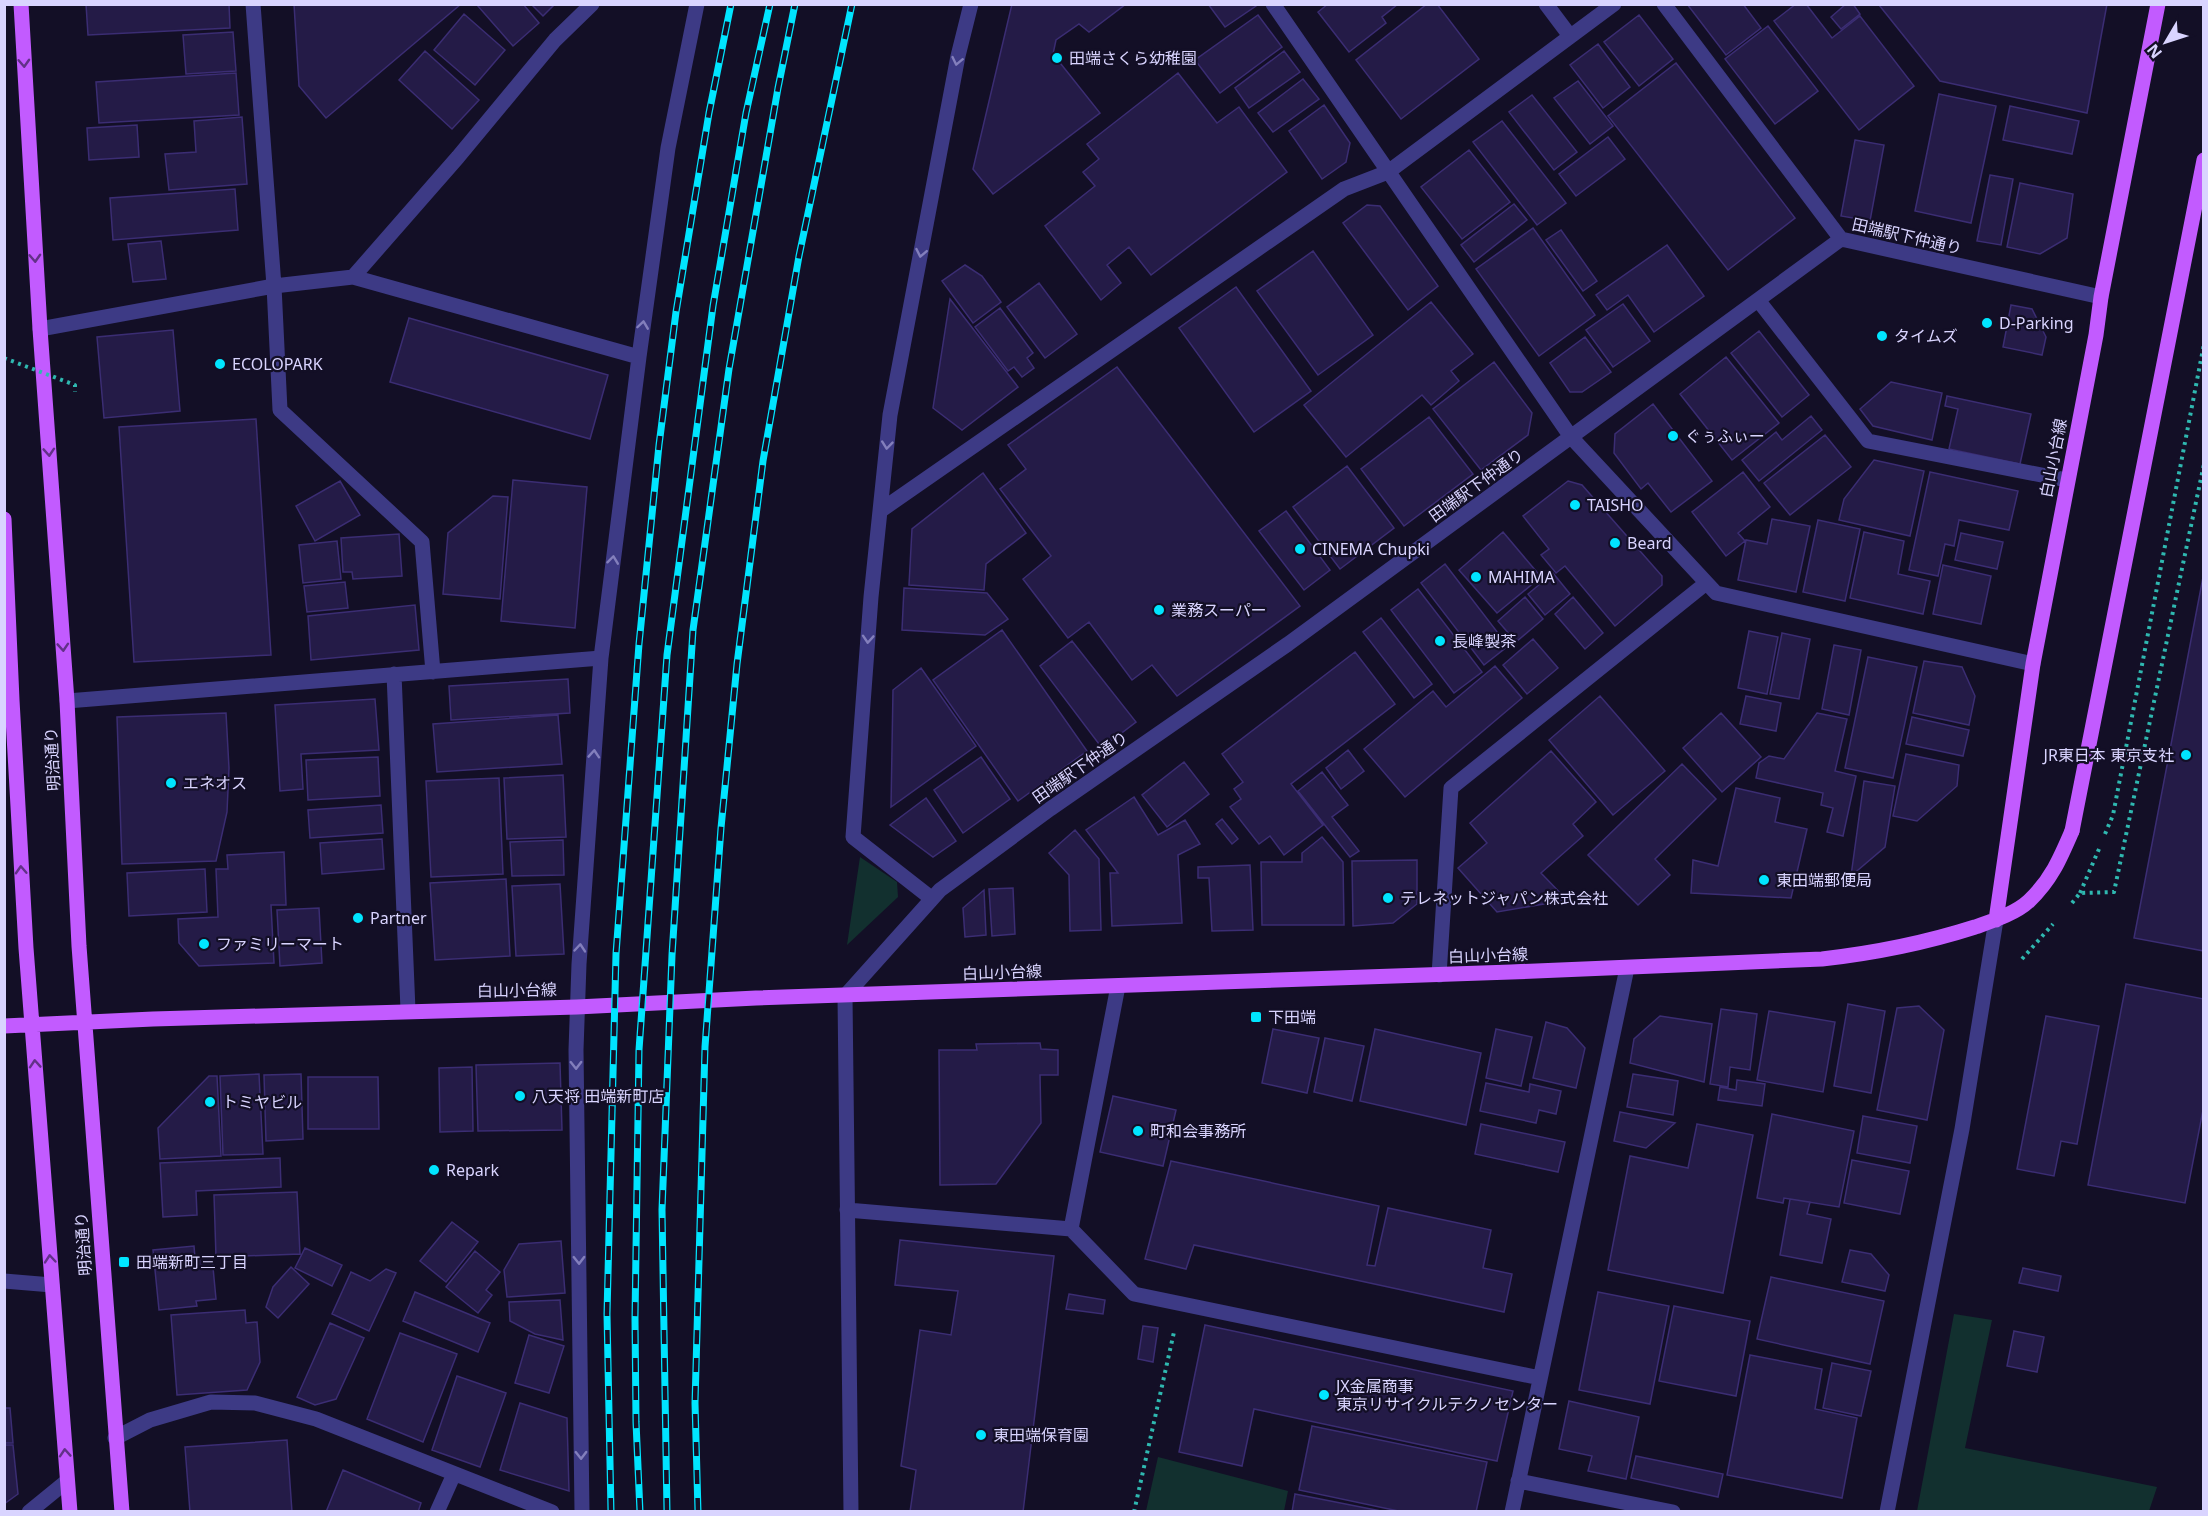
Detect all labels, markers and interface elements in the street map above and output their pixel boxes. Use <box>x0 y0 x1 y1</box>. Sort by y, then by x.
north arrow <box>2136 12 2196 72</box>
text: N <box>2142 39 2167 63</box>
place label: 田端さくら幼稚園 <box>1069 47 1197 69</box>
marker: 田端さくら幼稚園 <box>1050 51 1064 65</box>
one-way arrow <box>951 56 964 66</box>
one-way arrow <box>18 58 31 67</box>
street label: 田端駅下仲通り <box>1850 213 1964 259</box>
one-way arrow <box>915 248 928 258</box>
one-way arrow <box>29 253 42 262</box>
place label: D-Parking <box>1999 312 2074 334</box>
marker: D-Parking <box>1980 316 1994 330</box>
one-way arrow <box>637 320 649 329</box>
place label: タイムズ <box>1894 325 1958 347</box>
marker: タイムズ <box>1875 329 1889 343</box>
place label: ECOLOPARK <box>232 353 323 375</box>
marker: ECOLOPARK <box>213 357 227 371</box>
street label: 白山小台線 <box>2035 417 2071 499</box>
place label: ぐぅふぃー <box>1685 425 1765 447</box>
marker: ぐぅふぃー <box>1666 429 1680 443</box>
one-way arrow <box>881 440 894 449</box>
street label: 田端駅下仲通り <box>1424 443 1528 527</box>
one-way arrow <box>42 448 55 457</box>
place label: TAISHO <box>1587 494 1644 516</box>
marker: TAISHO <box>1568 498 1582 512</box>
place label: Beard <box>1627 532 1672 554</box>
marker: Beard <box>1608 536 1622 550</box>
place label: CINEMA Chupki <box>1312 538 1430 560</box>
marker: CINEMA Chupki <box>1293 542 1307 556</box>
one-way arrow <box>606 555 619 564</box>
place label: MAHIMA <box>1488 566 1556 588</box>
marker: MAHIMA <box>1469 570 1483 584</box>
place label: 業務スーパー <box>1171 599 1267 621</box>
marker: 業務スーパー <box>1152 603 1166 617</box>
place label: 長峰製茶 <box>1452 630 1516 652</box>
one-way arrow <box>862 634 875 643</box>
marker: 長峰製茶 <box>1433 634 1447 648</box>
one-way arrow <box>56 642 69 651</box>
street label: 明治通り <box>39 726 65 792</box>
street label: 田端駅下仲通り <box>1028 726 1132 808</box>
place label: JR東日本 東京支社 <box>2042 744 2174 766</box>
marker: JR東日本 東京支社 <box>2179 748 2193 762</box>
one-way arrow <box>587 749 600 758</box>
place label: エネオス <box>183 772 247 794</box>
marker: エネオス <box>164 776 178 790</box>
one-way arrow <box>15 865 28 874</box>
place label: 東田端郵便局 <box>1776 869 1872 891</box>
marker: 東田端郵便局 <box>1757 873 1771 887</box>
place label: テレネットジャパン株式会社 <box>1400 887 1608 909</box>
marker: テレネットジャパン株式会社 <box>1381 891 1395 905</box>
place label: Partner <box>370 907 427 929</box>
marker: Partner <box>351 911 365 925</box>
place label: ファミリーマート <box>216 933 344 955</box>
marker: ファミリーマート <box>197 937 211 951</box>
street label: 白山小台線 <box>1448 943 1528 967</box>
one-way arrow <box>573 944 586 953</box>
street label: 白山小台線 <box>962 960 1042 984</box>
street label: 白山小台線 <box>477 978 557 1002</box>
place label: 下田端 <box>1268 1006 1316 1028</box>
marker: 下田端 <box>1249 1010 1263 1024</box>
one-way arrow <box>29 1060 42 1069</box>
one-way arrow <box>570 1061 582 1070</box>
place label: 八天将 田端新町店 <box>532 1085 664 1107</box>
marker: 八天将 田端新町店 <box>513 1089 527 1103</box>
place label: トミヤビル <box>222 1091 302 1113</box>
marker: トミヤビル <box>203 1095 217 1109</box>
place label: 町和会事務所 <box>1150 1120 1246 1142</box>
marker: 町和会事務所 <box>1131 1124 1145 1138</box>
place label: Repark <box>446 1159 499 1181</box>
marker: Repark <box>427 1163 441 1177</box>
street label: 明治通り <box>70 1211 96 1277</box>
place label: 田端新町三丁目 <box>136 1251 248 1273</box>
one-way arrow <box>44 1254 57 1263</box>
marker: 田端新町三丁目 <box>117 1255 131 1269</box>
one-way arrow <box>572 1256 585 1265</box>
place label: JX金属商事 東京リサイクルテクノセンター <box>1334 1375 1558 1415</box>
marker: JX金属商事 東京リサイクルテクノセンター <box>1317 1388 1331 1402</box>
place label: 東田端保育園 <box>993 1424 1089 1446</box>
marker: 東田端保育園 <box>974 1428 988 1442</box>
one-way arrow <box>59 1449 72 1458</box>
one-way arrow <box>575 1451 587 1460</box>

